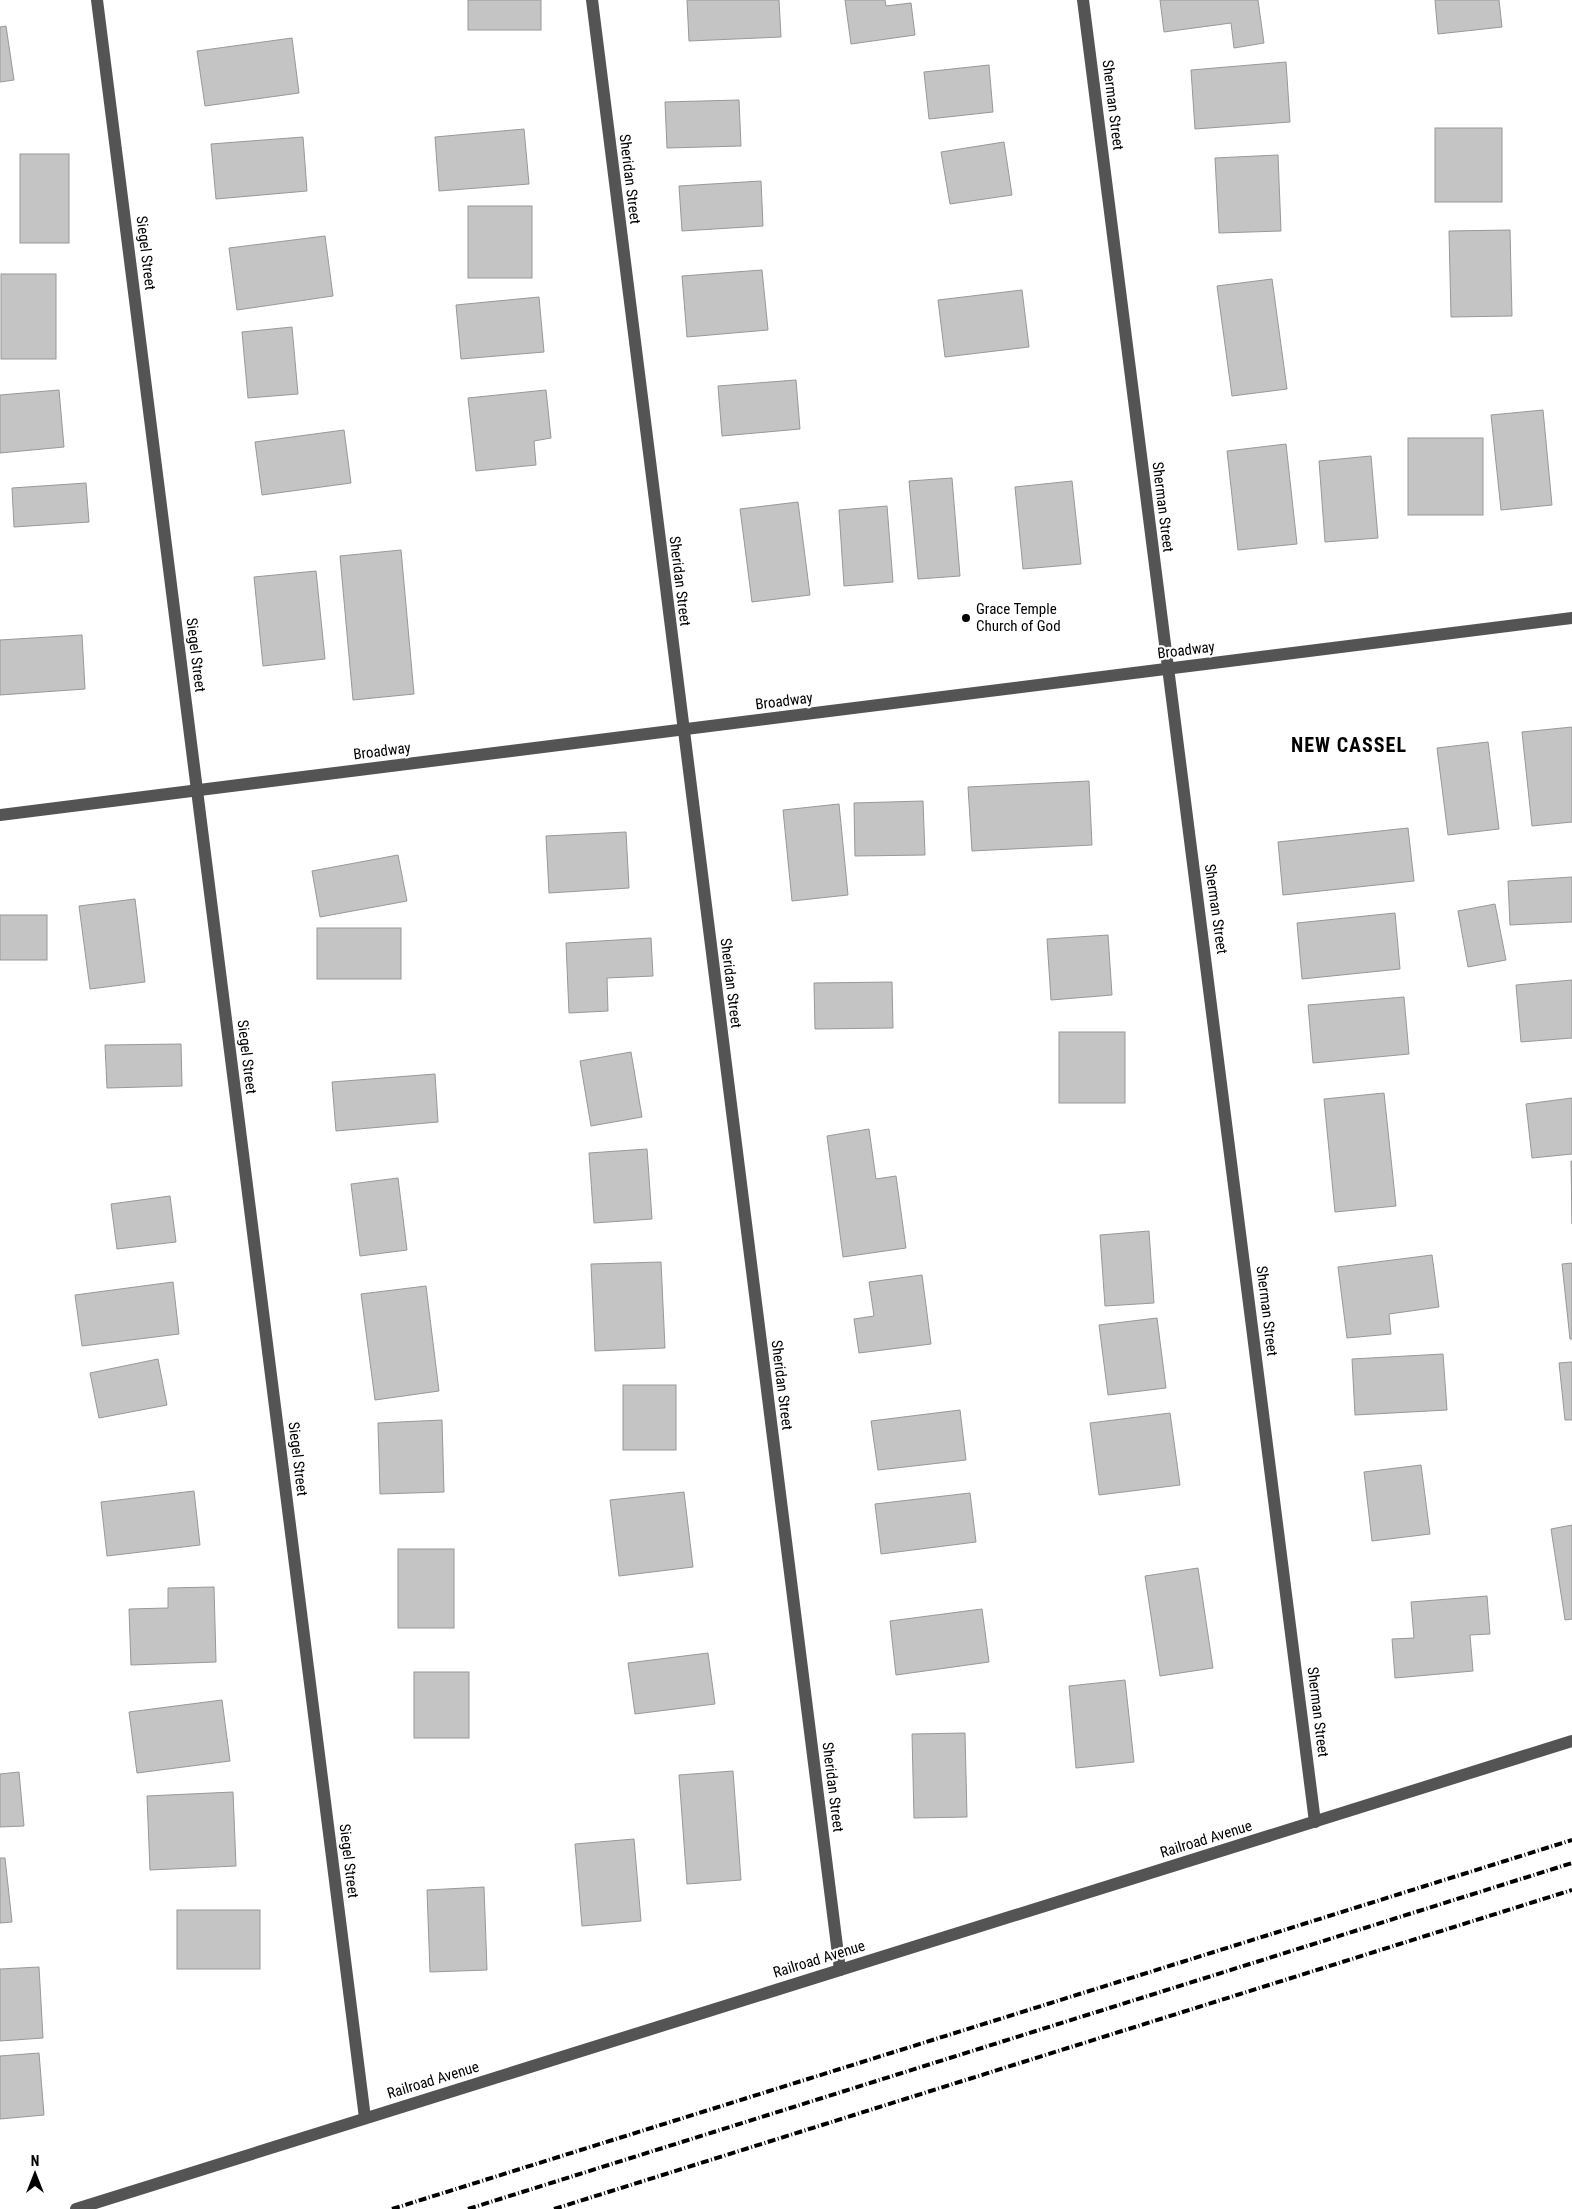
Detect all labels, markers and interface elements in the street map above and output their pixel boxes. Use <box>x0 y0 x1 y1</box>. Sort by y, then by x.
street label: Sherman Street <box>1099 59 1127 151</box>
street label: Sheridan Street <box>616 133 644 225</box>
street label: Siegel Street <box>133 215 159 291</box>
street label: Sherman Street <box>1149 461 1177 553</box>
street label: Sheridan Street <box>666 535 694 627</box>
place label: Grace Temple Church of God <box>976 600 1061 635</box>
marker: Grace Temple Church of God <box>960 612 972 624</box>
street label: Siegel Street <box>183 617 209 693</box>
street label: Broadway <box>1156 638 1216 662</box>
street label: Broadway <box>754 689 814 713</box>
district label: NEW CASSEL <box>1291 733 1407 757</box>
street label: Broadway <box>352 739 412 763</box>
street label: Sherman Street <box>1201 863 1231 955</box>
street label: Sheridan Street <box>717 937 745 1029</box>
street label: Siegel Street <box>234 1019 260 1095</box>
street label: Sherman Street <box>1253 1265 1281 1357</box>
street label: Sheridan Street <box>768 1339 796 1431</box>
street label: Siegel Street <box>285 1421 311 1497</box>
street label: Sherman Street <box>1304 1666 1332 1758</box>
street label: Sheridan Street <box>819 1741 847 1833</box>
street label: Railroad Avenue <box>1158 1816 1254 1862</box>
street label: Siegel Street <box>336 1823 362 1899</box>
street label: Railroad Avenue <box>771 1936 867 1982</box>
street label: Railroad Avenue <box>385 2057 481 2103</box>
north arrow <box>10 2149 60 2199</box>
text: N <box>31 2153 39 2169</box>

